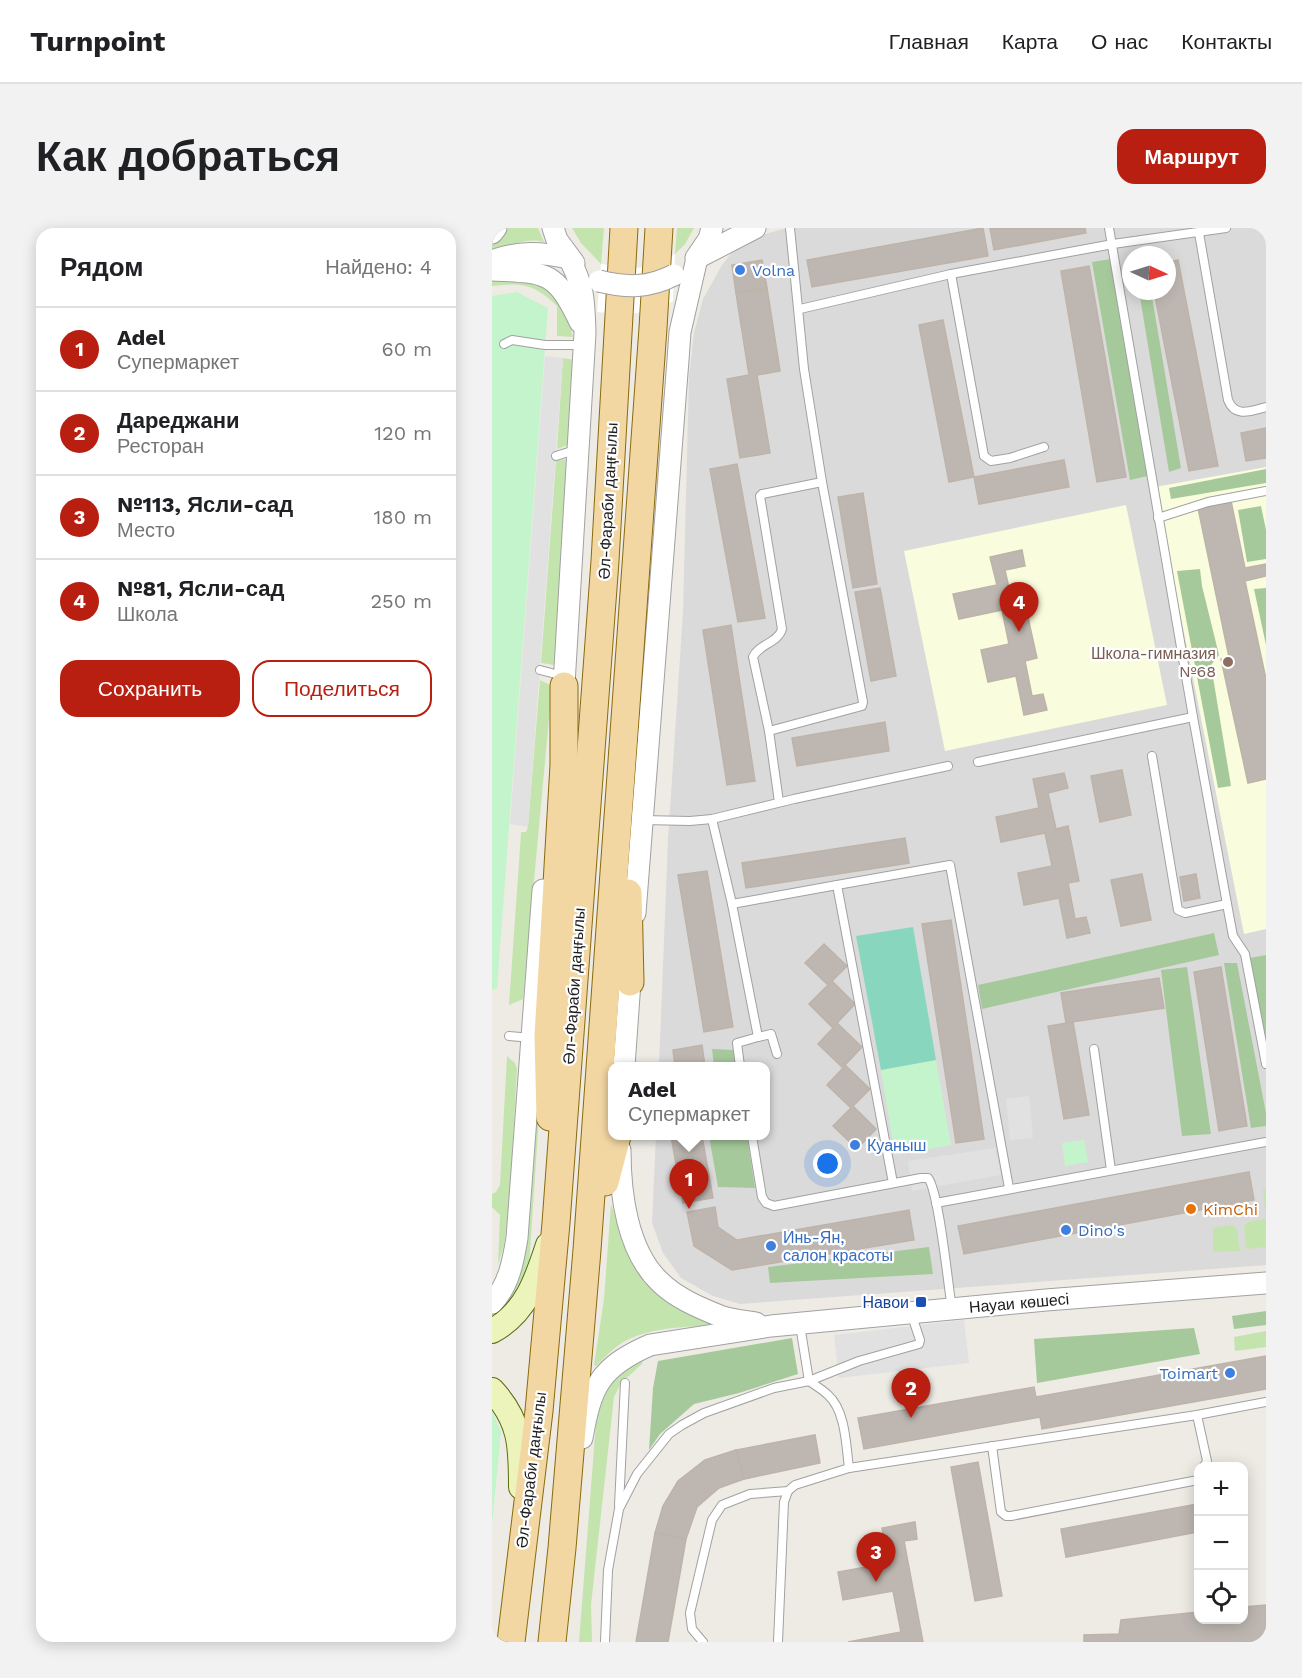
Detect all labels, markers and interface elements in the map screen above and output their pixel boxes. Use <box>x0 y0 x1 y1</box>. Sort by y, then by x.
text: Turnpoint <box>30 25 165 58</box>
text: Главная <box>889 29 969 54</box>
text: Карта <box>1002 29 1058 54</box>
text: О нас <box>1091 29 1148 54</box>
text: Контакты <box>1181 29 1272 54</box>
button: Маршрут <box>1117 129 1266 184</box>
text: Как добраться <box>36 132 340 181</box>
north arrow <box>1122 246 1176 300</box>
text: Рядом <box>60 252 143 282</box>
text: Найдено: 4 <box>325 255 432 279</box>
place label: Volna <box>752 261 795 280</box>
marker: Volna <box>733 263 747 277</box>
text: Adel <box>117 325 165 350</box>
text: 1 <box>75 337 84 361</box>
text: 60 m <box>382 337 432 361</box>
text: Супермаркет <box>117 350 239 374</box>
text: Дареджани <box>117 408 239 433</box>
text: 2 <box>74 421 85 445</box>
text: 120 m <box>374 421 432 445</box>
street label: Әл-Фараби даңғылы <box>594 422 622 580</box>
text: Ресторан <box>117 434 204 458</box>
text: №113, Ясли-сад <box>117 492 293 517</box>
text: 3 <box>74 505 85 529</box>
text: 180 m <box>374 505 432 529</box>
text: Место <box>117 518 175 542</box>
text: №81, Ясли-сад <box>117 576 284 601</box>
pin: 4 <box>1000 582 1038 632</box>
text: 4 <box>73 589 86 613</box>
text: 250 m <box>370 589 432 613</box>
text: Школа <box>117 602 178 626</box>
place label: Школа-гимназия №68 <box>1091 644 1216 681</box>
marker: Школа-гимназия №68 <box>1221 655 1235 669</box>
button: Сохранить <box>60 660 240 717</box>
button: Поделиться <box>252 660 432 717</box>
street label: Әл-Фараби даңғылы <box>559 907 589 1065</box>
popup <box>608 1062 770 1140</box>
text: Adel <box>628 1077 676 1102</box>
text: Супермаркет <box>628 1102 750 1126</box>
place label: Куаныш <box>867 1136 926 1155</box>
marker: Куаныш <box>848 1138 862 1152</box>
your location <box>813 1149 842 1178</box>
pin: 1 <box>670 1160 708 1209</box>
place label: KimChi <box>1203 1200 1258 1219</box>
marker: KimChi <box>1184 1202 1198 1216</box>
place label: Dino's <box>1078 1221 1125 1240</box>
marker: Dino's <box>1059 1223 1073 1237</box>
place label: Инь-Ян, салон красоты <box>783 1228 893 1265</box>
marker: Инь-Ян, салон красоты <box>764 1239 778 1253</box>
street label: Науаи көшесі <box>968 1289 1070 1317</box>
place label: Навои <box>862 1293 909 1312</box>
marker: Навои <box>914 1295 928 1309</box>
place label: Toimart <box>1159 1364 1218 1383</box>
marker: Toimart <box>1223 1366 1237 1380</box>
pin: 2 <box>892 1368 930 1418</box>
street label: Әл-Фараби даңғылы <box>512 1391 550 1549</box>
map controls <box>1194 1462 1248 1624</box>
button: + <box>1194 1462 1248 1516</box>
button: − <box>1194 1516 1248 1570</box>
pin: 3 <box>856 1532 896 1582</box>
button: locate <box>1194 1570 1248 1624</box>

